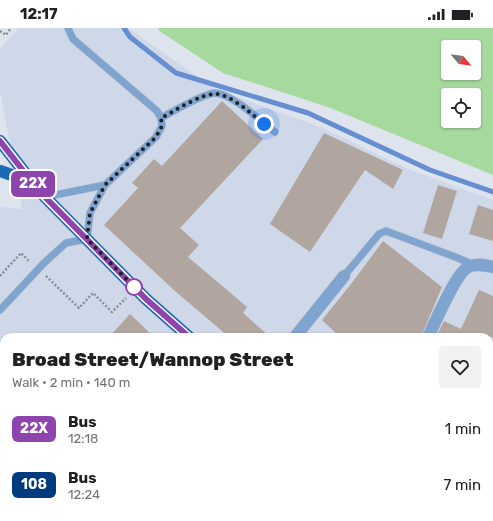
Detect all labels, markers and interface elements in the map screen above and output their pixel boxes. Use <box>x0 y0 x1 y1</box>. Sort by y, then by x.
text: 12:17 <box>20 5 58 23</box>
north arrow <box>441 40 481 80</box>
map controls <box>441 40 481 128</box>
button: locate <box>441 88 481 128</box>
your location <box>254 114 274 134</box>
line badge: 22X <box>10 171 56 197</box>
text: 22X <box>19 175 47 192</box>
unlabelled marker <box>125 278 143 296</box>
button: heart <box>439 346 481 388</box>
text: Broad Street/Wannop Street <box>12 348 294 371</box>
text: Walk · 2 min · 140 m <box>12 375 130 390</box>
text: Bus <box>68 413 96 431</box>
text: 22X <box>20 420 48 437</box>
text: 1 min <box>445 420 481 438</box>
text: 12:18 <box>68 431 98 446</box>
text: Bus <box>68 469 96 487</box>
text: 108 <box>21 476 47 493</box>
text: 7 min <box>444 476 481 494</box>
text: 12:24 <box>68 487 100 502</box>

